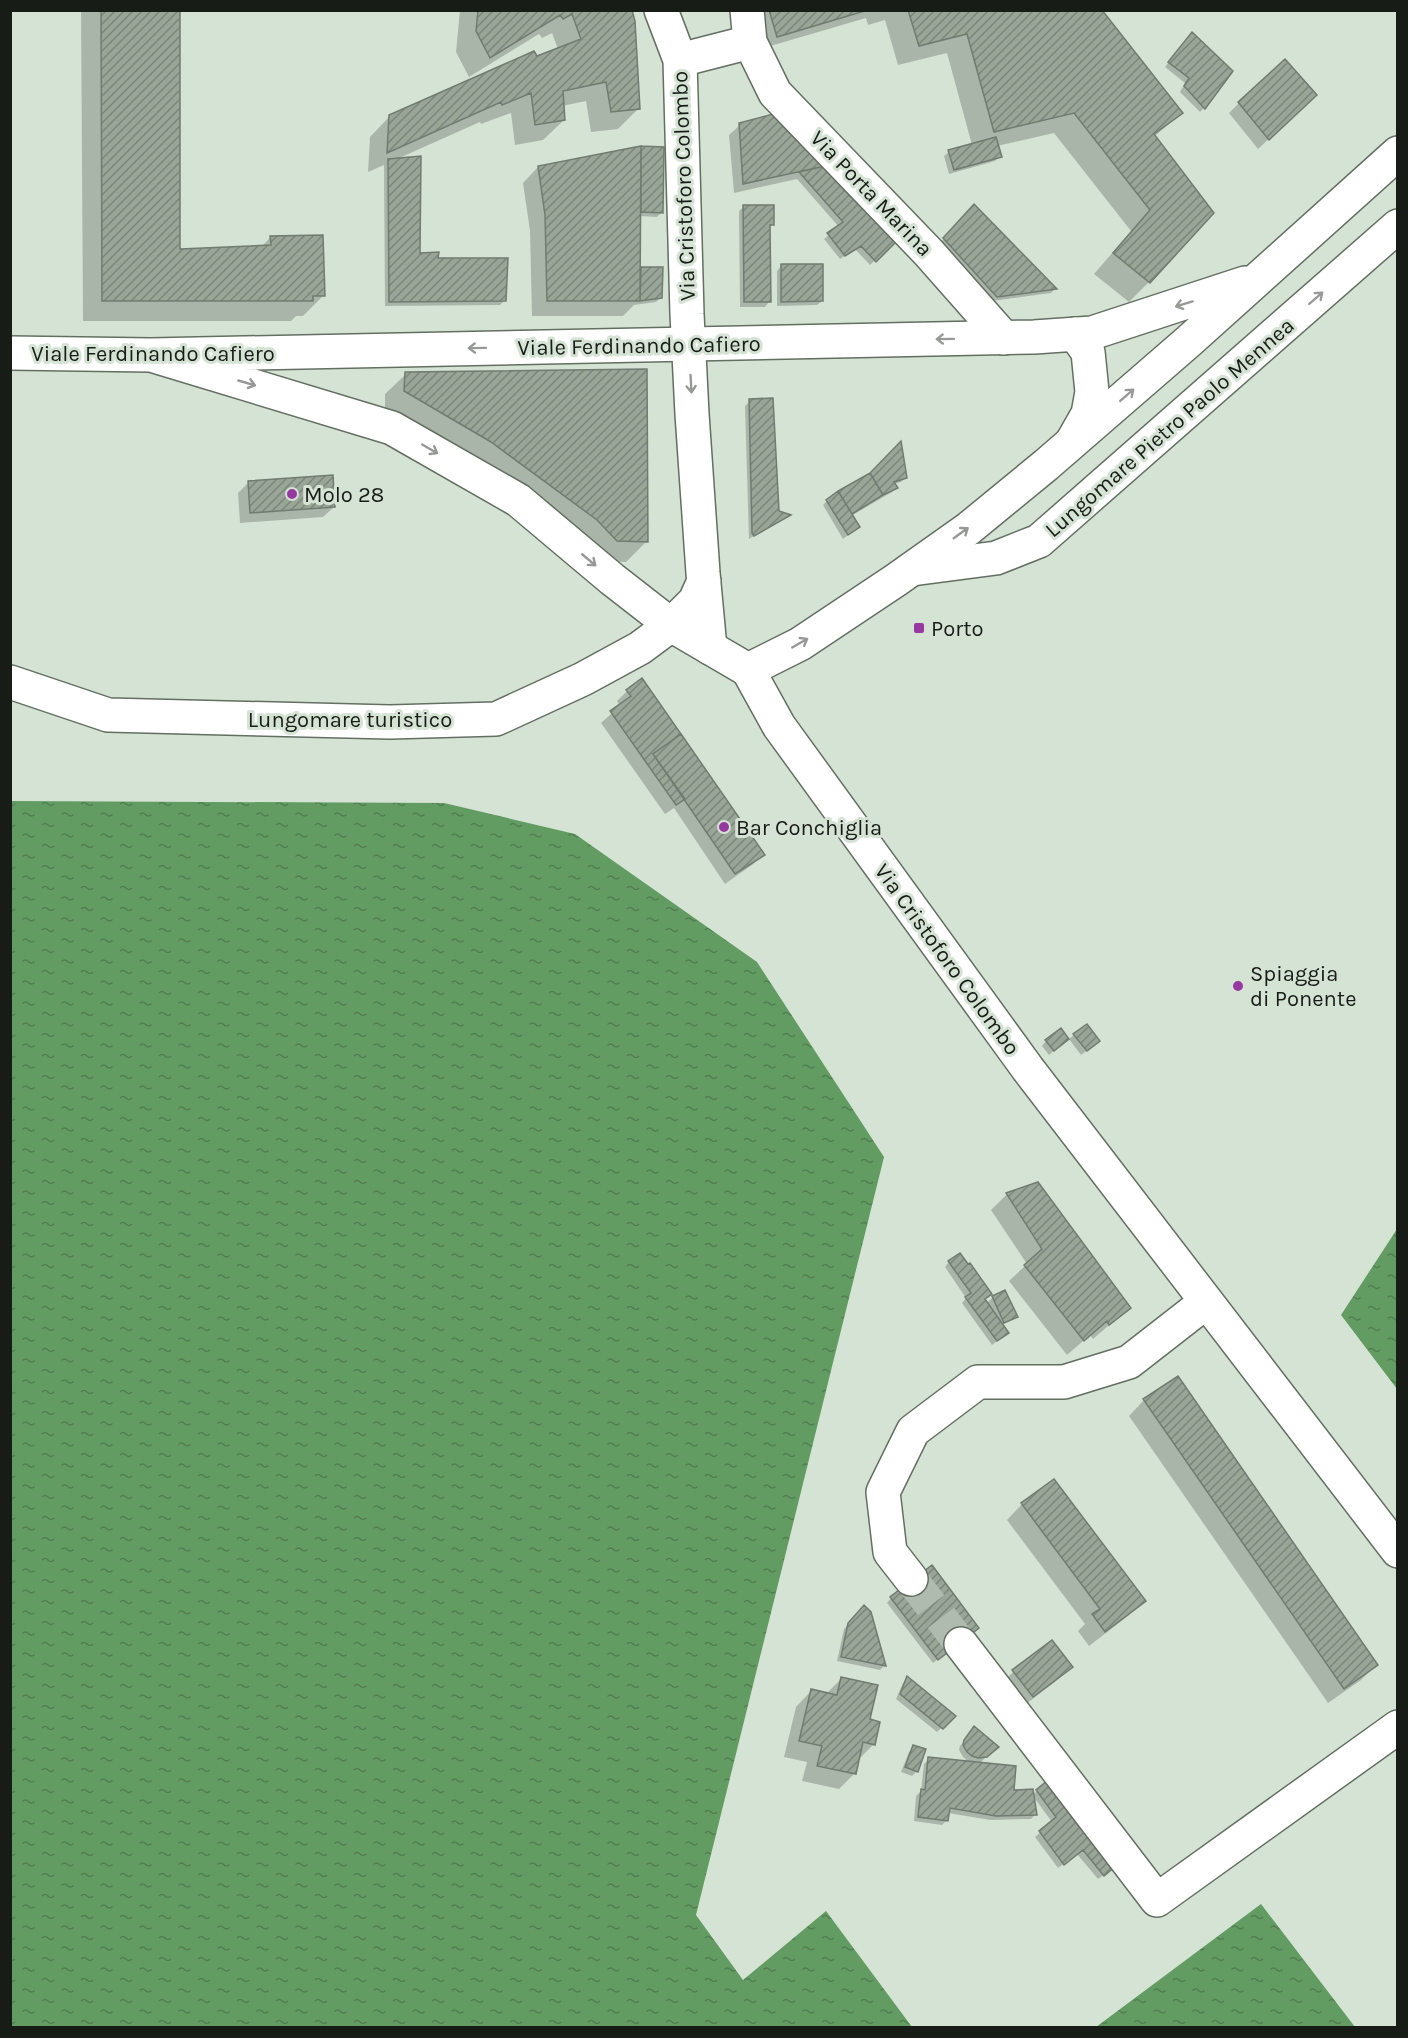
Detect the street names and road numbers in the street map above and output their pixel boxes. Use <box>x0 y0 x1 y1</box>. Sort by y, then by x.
street label: Via Cristoforo Colombo <box>667 70 701 301</box>
street label: Via Porta Marina <box>805 125 938 262</box>
street label: Lungomare Pietro Paolo Mennea <box>1040 312 1300 543</box>
street label: Viale Ferdinando Cafiero <box>517 331 761 361</box>
street label: Viale Ferdinando Cafiero <box>31 341 275 367</box>
street label: Lungomare turistico <box>248 707 452 733</box>
street label: Via Cristoforo Colombo <box>869 859 1025 1060</box>

